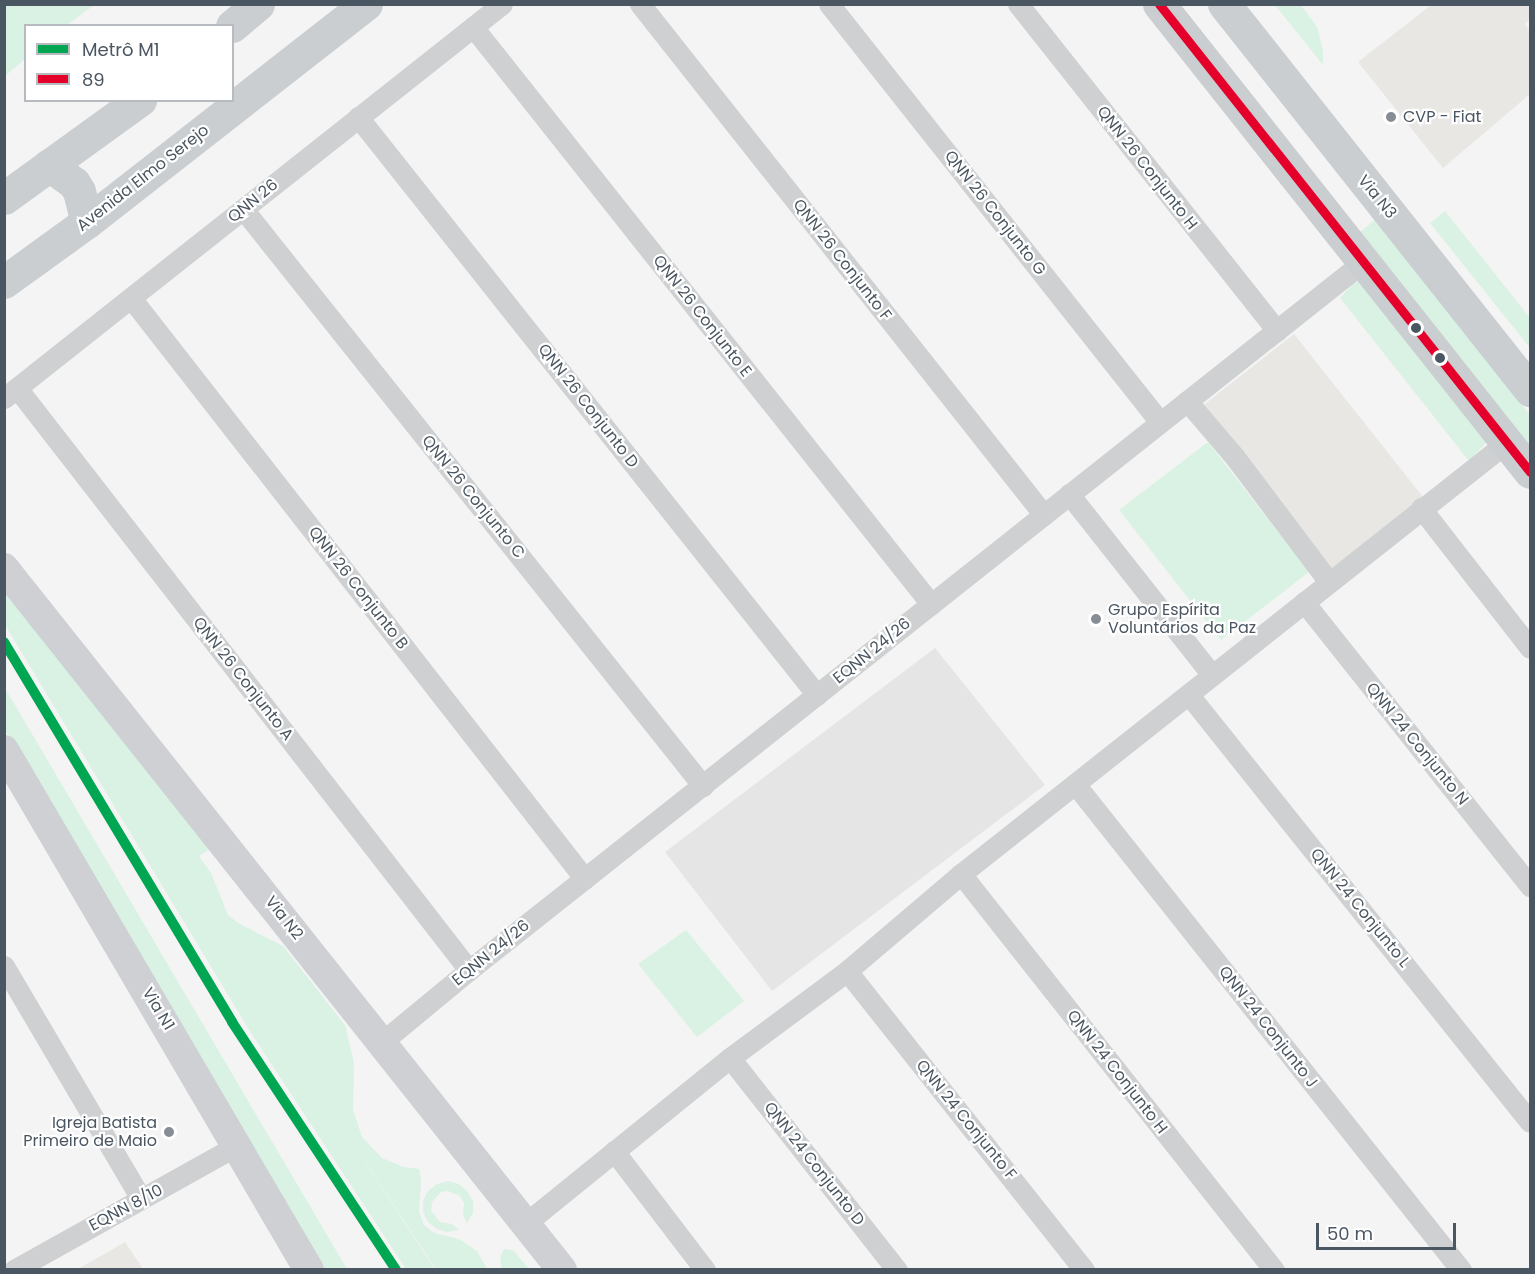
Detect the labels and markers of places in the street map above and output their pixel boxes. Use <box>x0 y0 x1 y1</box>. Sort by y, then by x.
place label: CVP - Fiat <box>1403 107 1481 127</box>
marker: CVP - Fiat <box>1384 110 1398 124</box>
unlabelled marker <box>1410 322 1422 334</box>
unlabelled marker <box>1434 352 1446 364</box>
place label: Grupo Espírita Voluntários da Paz <box>1108 600 1256 638</box>
marker: Grupo Espírita Voluntários da Paz <box>1089 612 1103 626</box>
place label: Igreja Batista Primeiro de Maio <box>23 1113 157 1151</box>
marker: Igreja Batista Primeiro de Maio <box>162 1125 176 1139</box>

